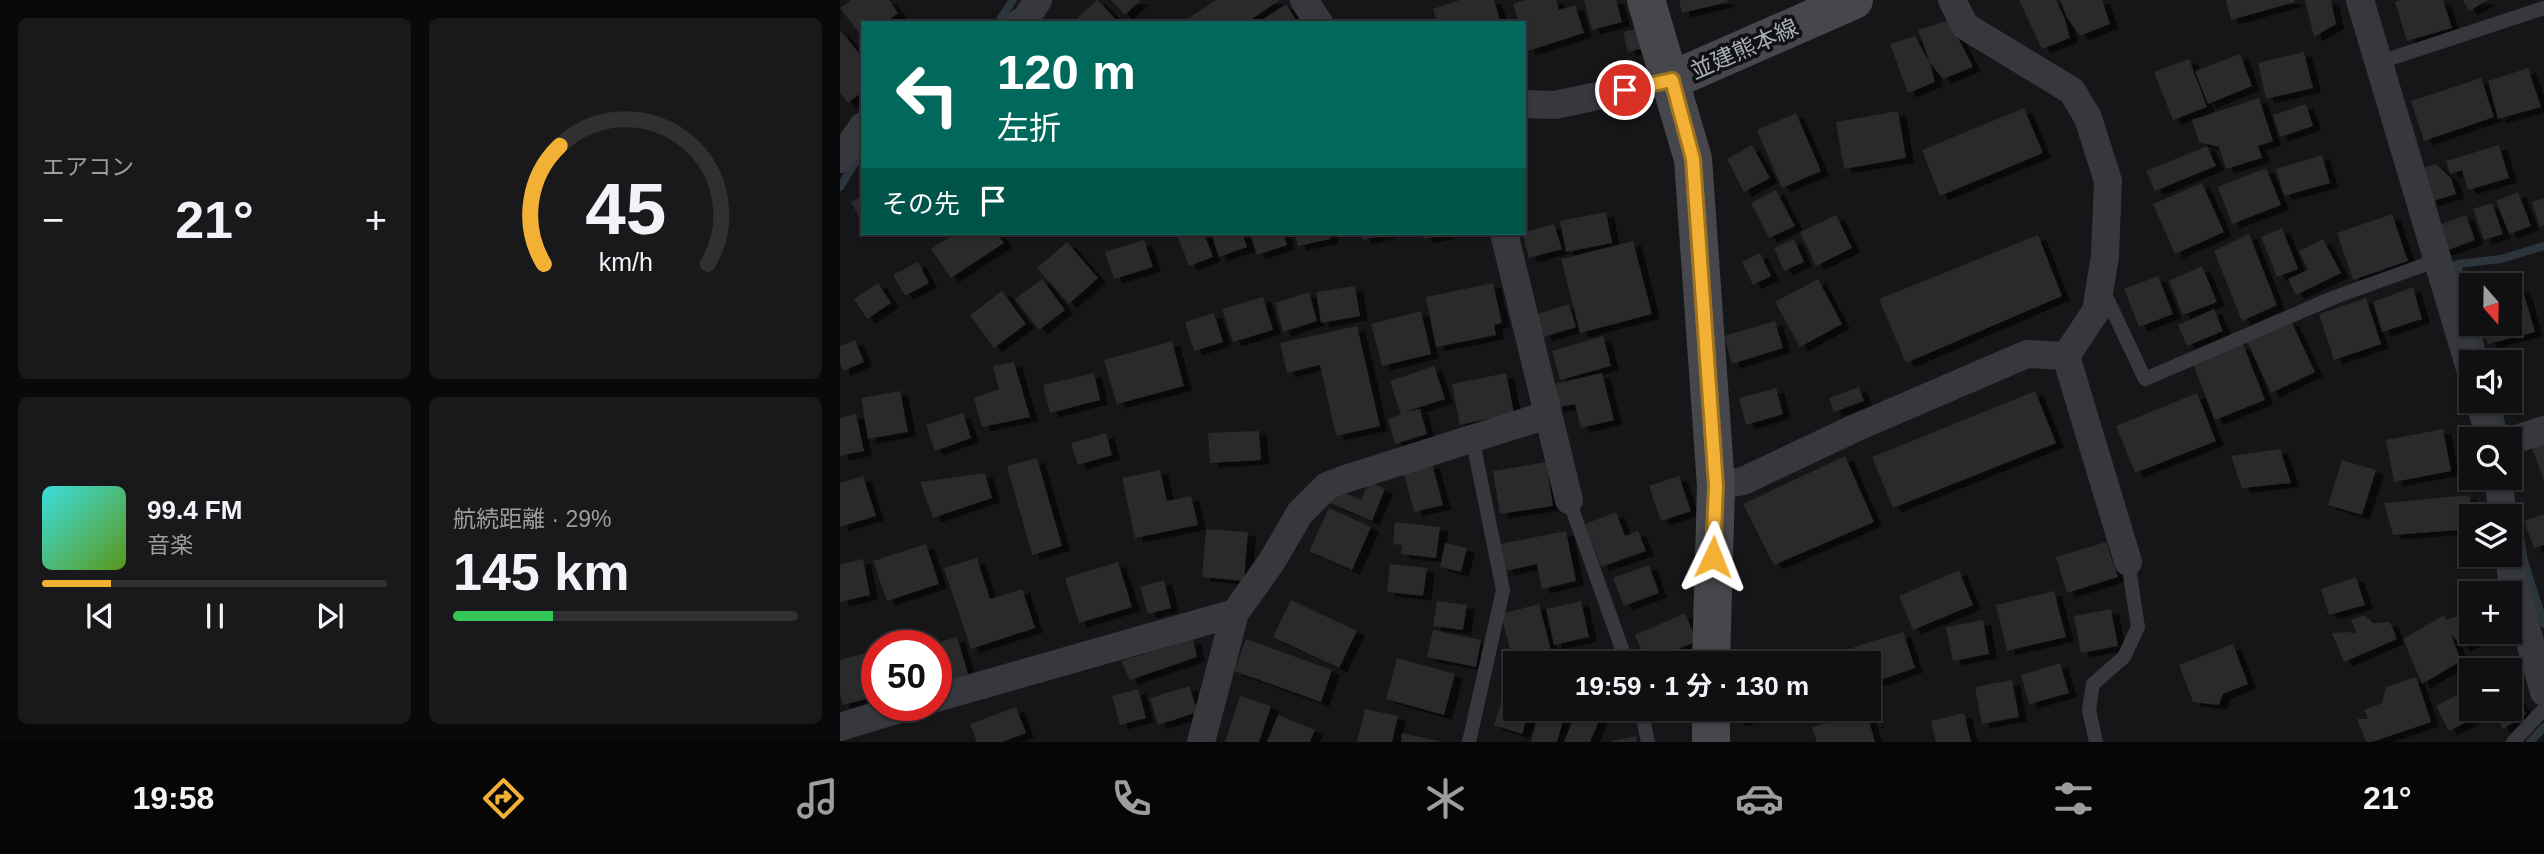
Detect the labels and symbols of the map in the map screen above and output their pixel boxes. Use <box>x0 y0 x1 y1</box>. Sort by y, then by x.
street label: 並建熊本線 <box>1686 14 1802 84</box>
pin <box>1595 60 1655 120</box>
north arrow <box>2459 273 2522 336</box>
position arrow <box>1676 520 1750 594</box>
speed limit sign: 50 <box>861 630 952 721</box>

